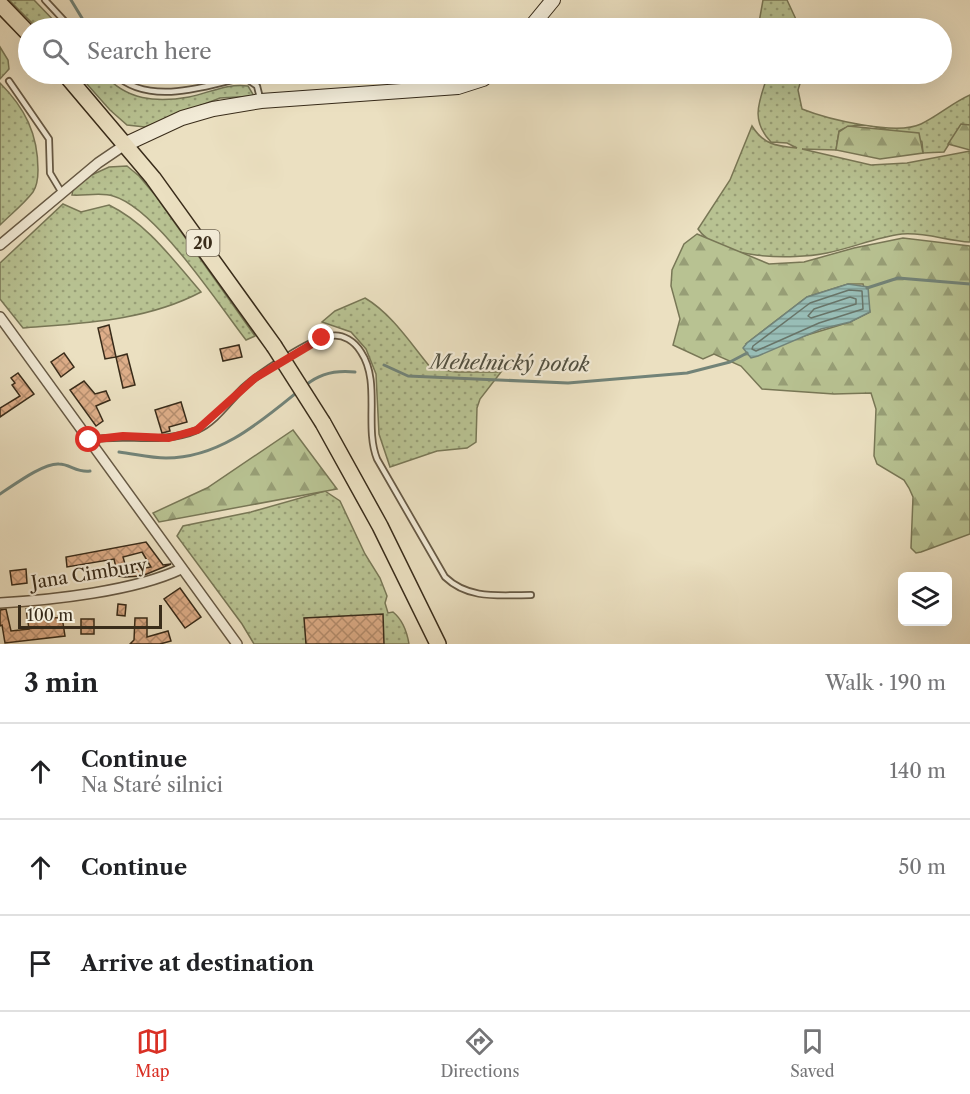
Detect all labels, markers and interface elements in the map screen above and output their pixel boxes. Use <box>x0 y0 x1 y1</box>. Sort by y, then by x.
search box <box>18 18 952 84</box>
icon: search <box>39 35 72 68</box>
text: Search here <box>87 38 212 65</box>
road number: 20 <box>186 230 220 256</box>
route end <box>308 324 334 350</box>
water label: Mehelnický potok <box>428 350 590 376</box>
route start <box>75 426 101 452</box>
street label: Jana Cimbury <box>27 554 149 594</box>
map controls <box>898 572 952 626</box>
button: layers <box>898 572 952 626</box>
scale bar <box>18 602 162 630</box>
text: 100 m <box>27 605 73 625</box>
text: 3 min <box>24 667 98 699</box>
text: Walk · 190 m <box>825 671 946 695</box>
text: Continue <box>81 746 187 773</box>
icon: ahead <box>24 755 57 788</box>
text: 140 m <box>889 759 946 783</box>
text: Na Staré silnici <box>81 773 223 797</box>
icon: ahead <box>24 851 57 884</box>
text: Continue <box>81 854 187 881</box>
text: 50 m <box>899 855 946 879</box>
icon: arrive <box>24 947 57 980</box>
text: Arrive at destination <box>81 950 314 977</box>
tab: Map <box>135 1025 170 1081</box>
tab: Directions <box>440 1025 519 1081</box>
tab: Saved <box>790 1025 835 1081</box>

